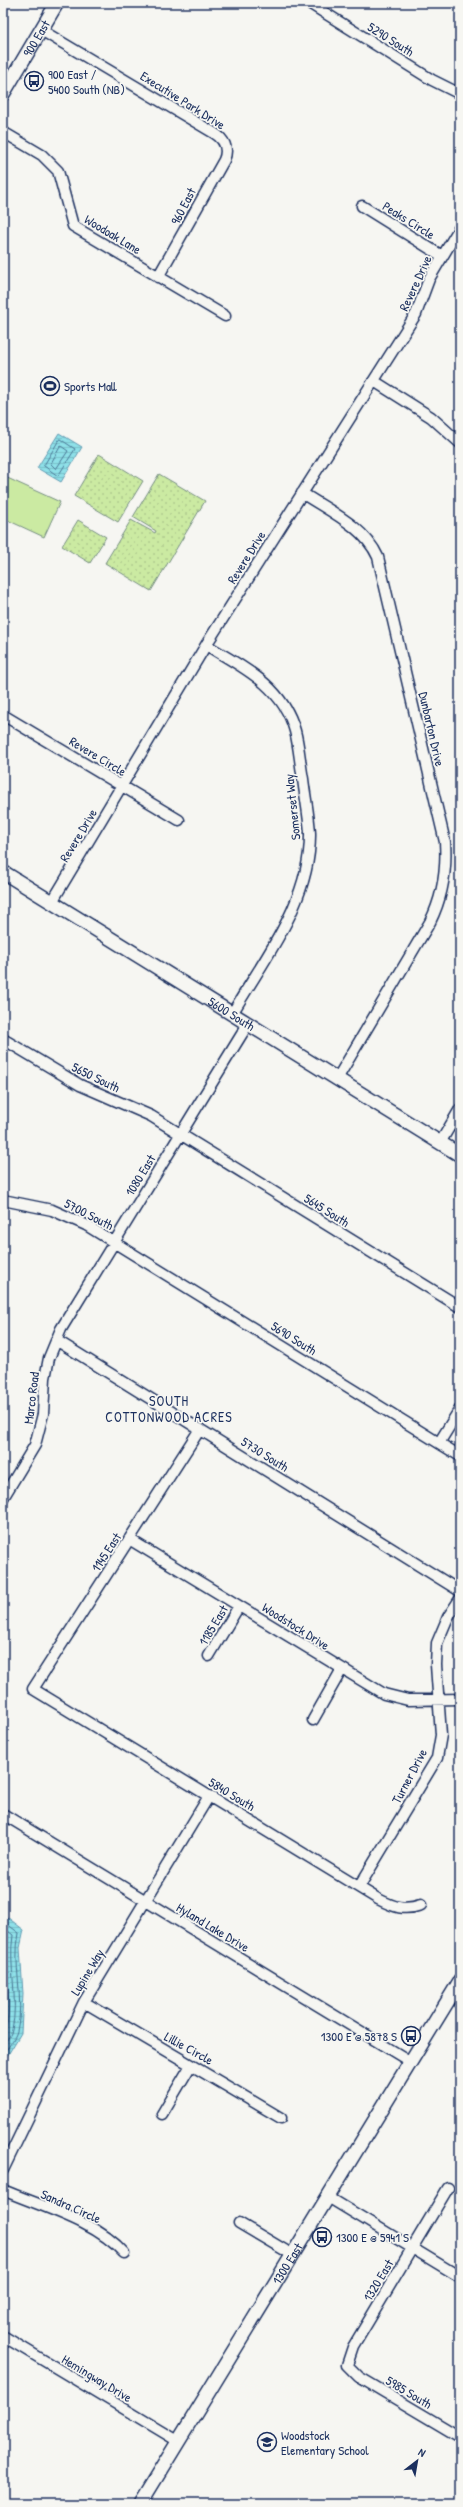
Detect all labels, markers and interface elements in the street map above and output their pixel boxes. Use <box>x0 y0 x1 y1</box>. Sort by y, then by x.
street label: 900 East <box>18 16 54 60</box>
street label: 5290 South <box>364 18 418 61</box>
place label: 900 East / 5400 South (NB) <box>48 65 125 98</box>
street label: Executive Park Drive <box>137 67 229 133</box>
bus stop icon: 900 East / 5400 South (NB) <box>23 70 45 92</box>
street label: 960 East <box>166 184 200 228</box>
street label: Peaks Circle <box>379 197 439 243</box>
street label: Woodoak Lane <box>81 210 145 258</box>
street label: Revere Drive <box>394 252 436 314</box>
sports icon: Sports Mall <box>39 375 61 397</box>
place label: Sports Mall <box>64 377 117 395</box>
street label: Revere Drive <box>223 527 269 587</box>
street label: Dunbarton Drive <box>415 690 449 768</box>
street label: Revere Circle <box>66 732 130 780</box>
street label: Somerset Way <box>280 773 304 841</box>
street label: Revere Drive <box>55 805 101 865</box>
street label: 5600 South <box>205 992 259 1035</box>
street label: 5650 South <box>69 1058 123 1097</box>
street label: 1080 East <box>121 1150 160 1199</box>
street label: 5645 South <box>301 1189 354 1231</box>
street label: 5700 South <box>61 1194 117 1234</box>
street label: 5690 South <box>268 1317 321 1359</box>
street label: Marco Road <box>19 1371 43 1425</box>
district label: SOUTH COTTONWOOD ACRES <box>105 1391 233 1426</box>
street label: 5730 South <box>238 1432 293 1476</box>
street label: 1145 East <box>87 1529 126 1575</box>
street label: Woodstock Drive <box>259 1598 333 1654</box>
street label: 1185 East <box>194 1601 232 1648</box>
street label: Turner Drive <box>387 1745 431 1807</box>
street label: 5840 South <box>205 1773 259 1815</box>
street label: Hyland Lake Drive <box>173 1898 253 1956</box>
street label: Lupine Way <box>66 1945 108 1999</box>
bus stop icon: 1300 E @ 5878 S <box>400 2025 422 2047</box>
street label: Lillie Circle <box>161 2027 217 2069</box>
place label: 1300 E @ 5878 S <box>321 2027 397 2045</box>
street label: Sandra Circle <box>38 2185 104 2227</box>
bus stop icon: 1300 E @ 5941 S <box>311 2226 333 2248</box>
place label: 1300 E @ 5941 S <box>336 2228 409 2246</box>
street label: 1300 East <box>268 2239 307 2288</box>
street label: 1320 East <box>358 2255 398 2304</box>
street label: Hemingway Drive <box>59 2350 135 2406</box>
street label: 5985 South <box>383 2371 436 2413</box>
place label: Woodstock Elementary School <box>281 2426 369 2459</box>
school or university icon: Woodstock Elementary School <box>256 2431 278 2453</box>
north arrow <box>397 2441 437 2481</box>
text: N <box>416 2445 428 2460</box>

